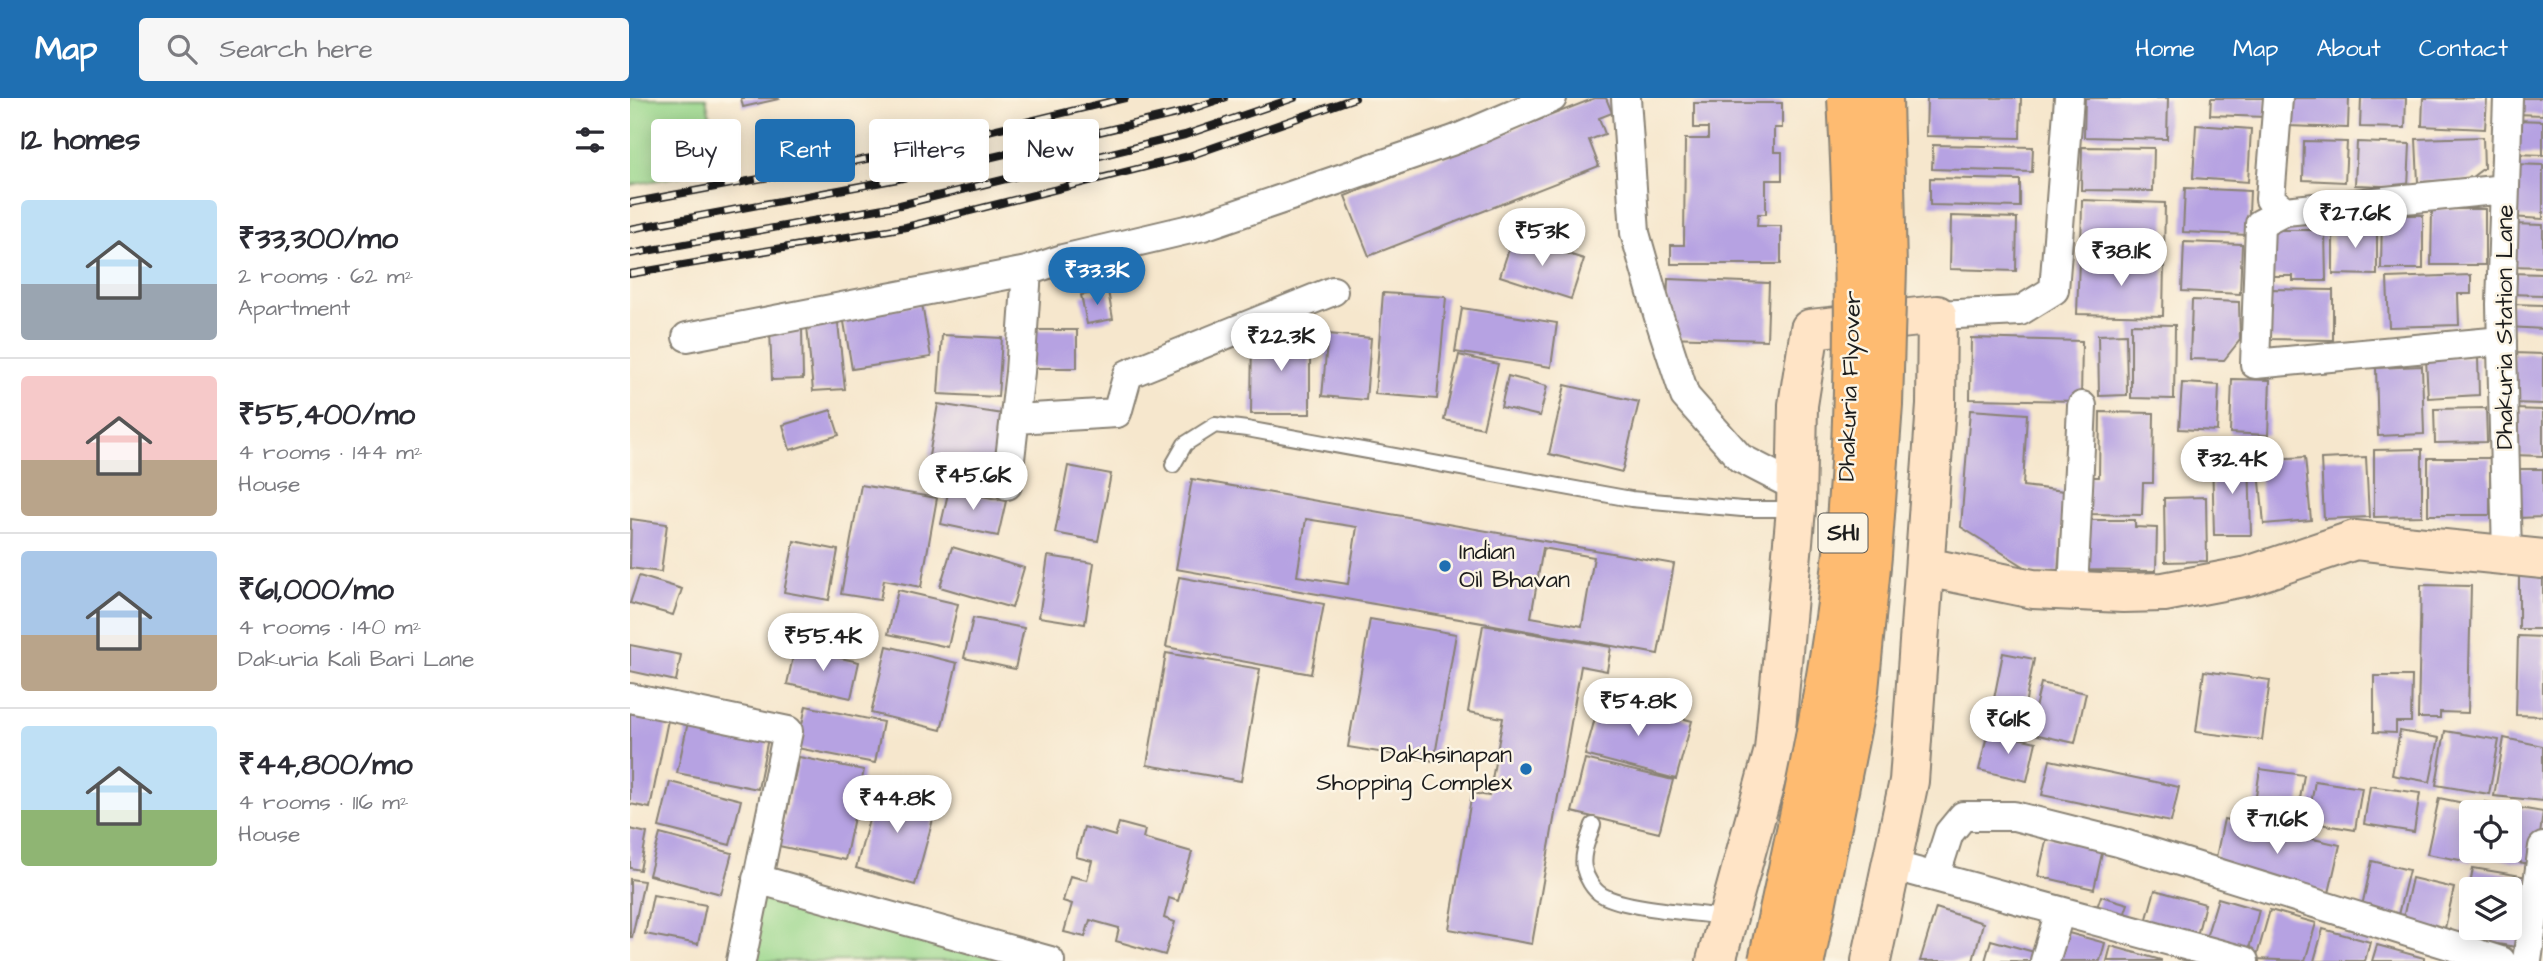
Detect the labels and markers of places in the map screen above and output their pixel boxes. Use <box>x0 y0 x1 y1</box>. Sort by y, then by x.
pin: ₹27.6K <box>2298 190 2412 250</box>
pin: ₹53K <box>1501 208 1583 268</box>
pin: ₹38.1K <box>2064 228 2178 288</box>
pin: ₹33.3K <box>1040 248 1154 307</box>
pin: ₹22.3K <box>1224 314 1338 373</box>
pin: ₹32.4K <box>2175 436 2289 496</box>
pin: ₹45.6K <box>916 452 1030 512</box>
place label: Indian Oil Bhavan <box>1459 535 1570 597</box>
marker: Indian Oil Bhavan <box>1437 558 1453 574</box>
pin: ₹55.4K <box>766 614 880 673</box>
pin: ₹54.8K <box>1581 678 1695 738</box>
pin: ₹61K <box>1967 696 2049 756</box>
place label: Dakhsinapan Shopping Complex <box>1316 738 1513 801</box>
marker: Dakhsinapan Shopping Complex <box>1518 761 1534 777</box>
pin: ₹44.8K <box>840 776 954 835</box>
pin: ₹71.6K <box>2220 796 2334 856</box>

